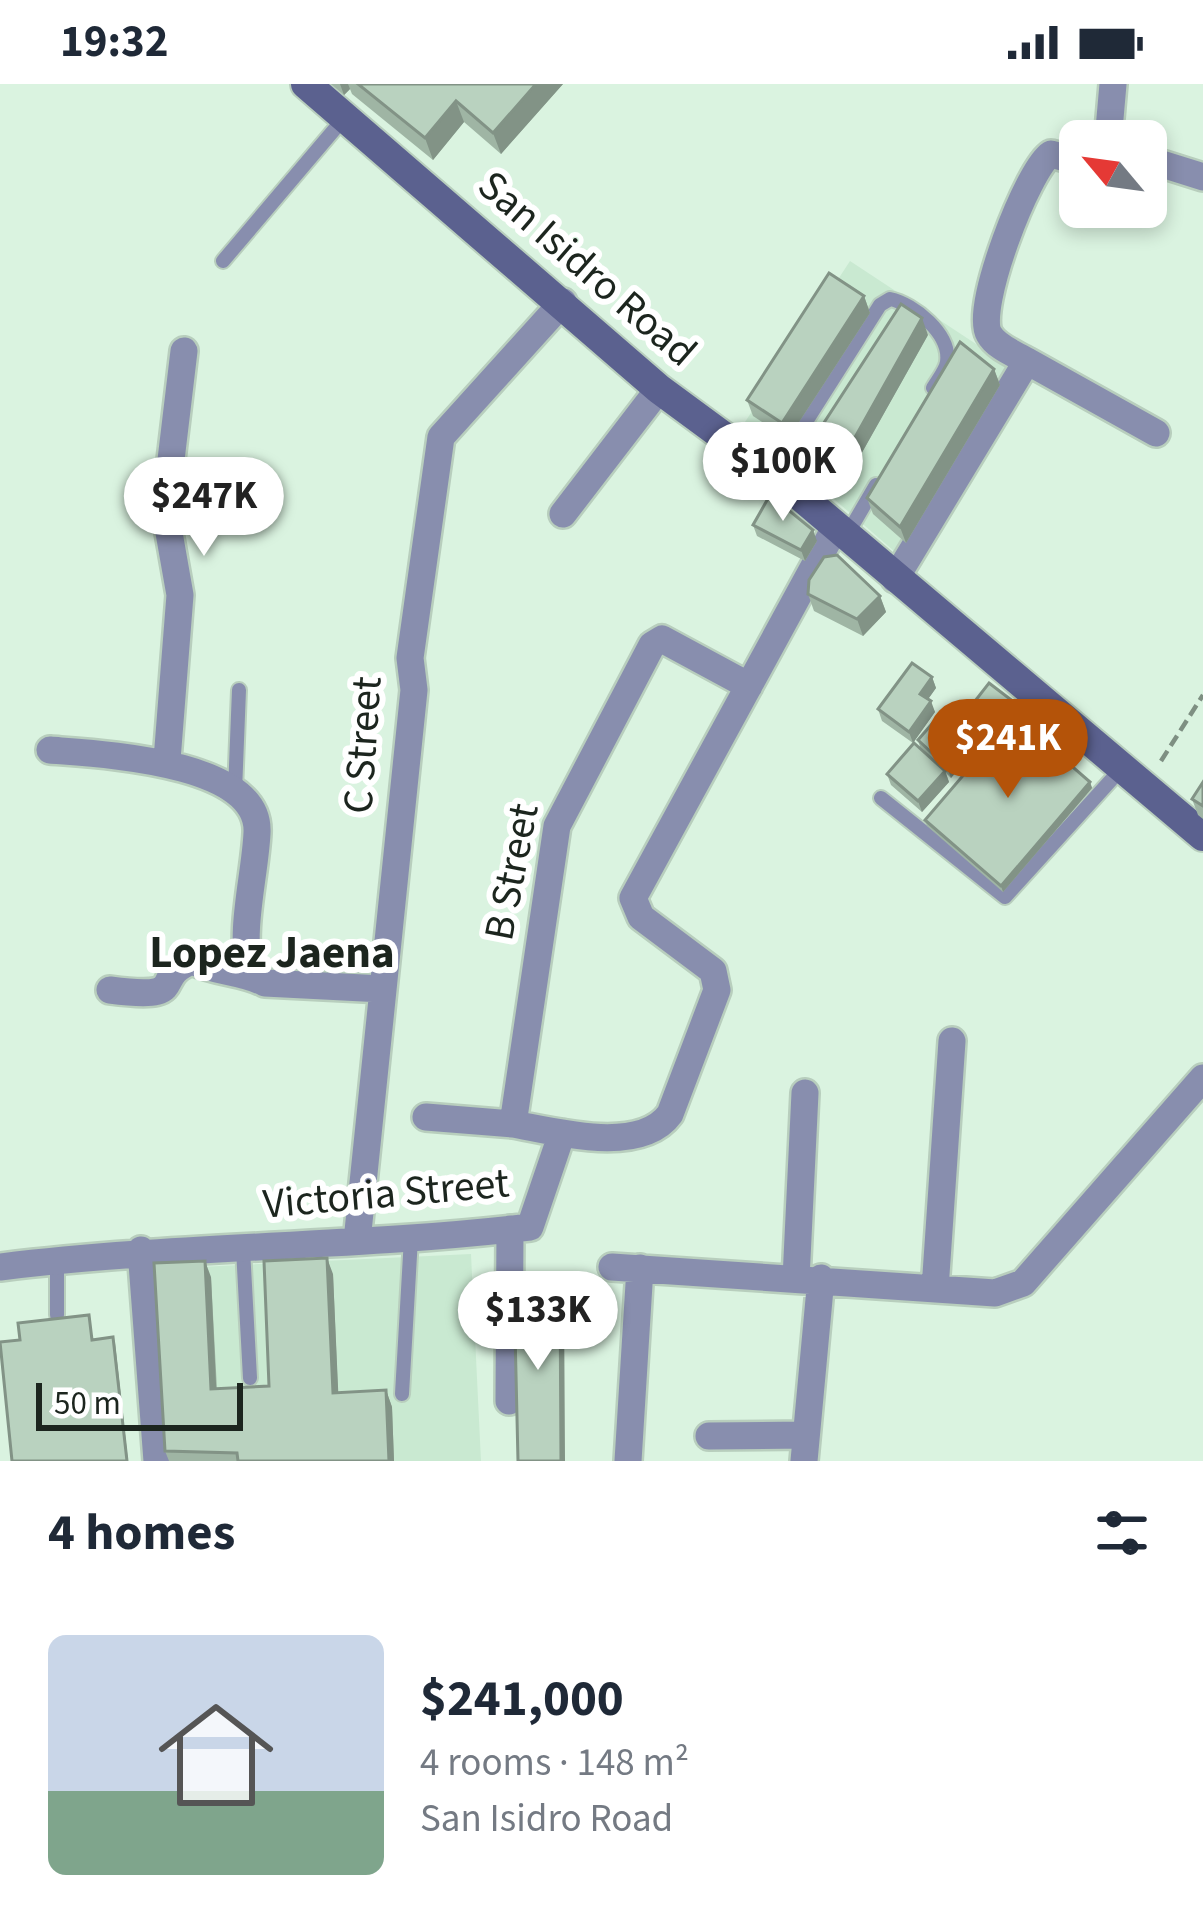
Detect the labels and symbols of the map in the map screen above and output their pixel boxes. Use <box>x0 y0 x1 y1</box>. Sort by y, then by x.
north arrow <box>1059 120 1167 228</box>
street label: San Isidro Road <box>464 157 710 381</box>
pin: $100K <box>699 422 867 524</box>
pin: $247K <box>120 457 288 559</box>
street label: C Street <box>328 674 398 816</box>
pin: $241K <box>924 699 1092 801</box>
street label: B Street <box>469 798 555 946</box>
district label: Lopez Jaena <box>149 921 395 985</box>
street label: Victoria Street <box>260 1153 512 1235</box>
pin: $133K <box>454 1271 622 1373</box>
scale bar <box>36 1377 243 1430</box>

